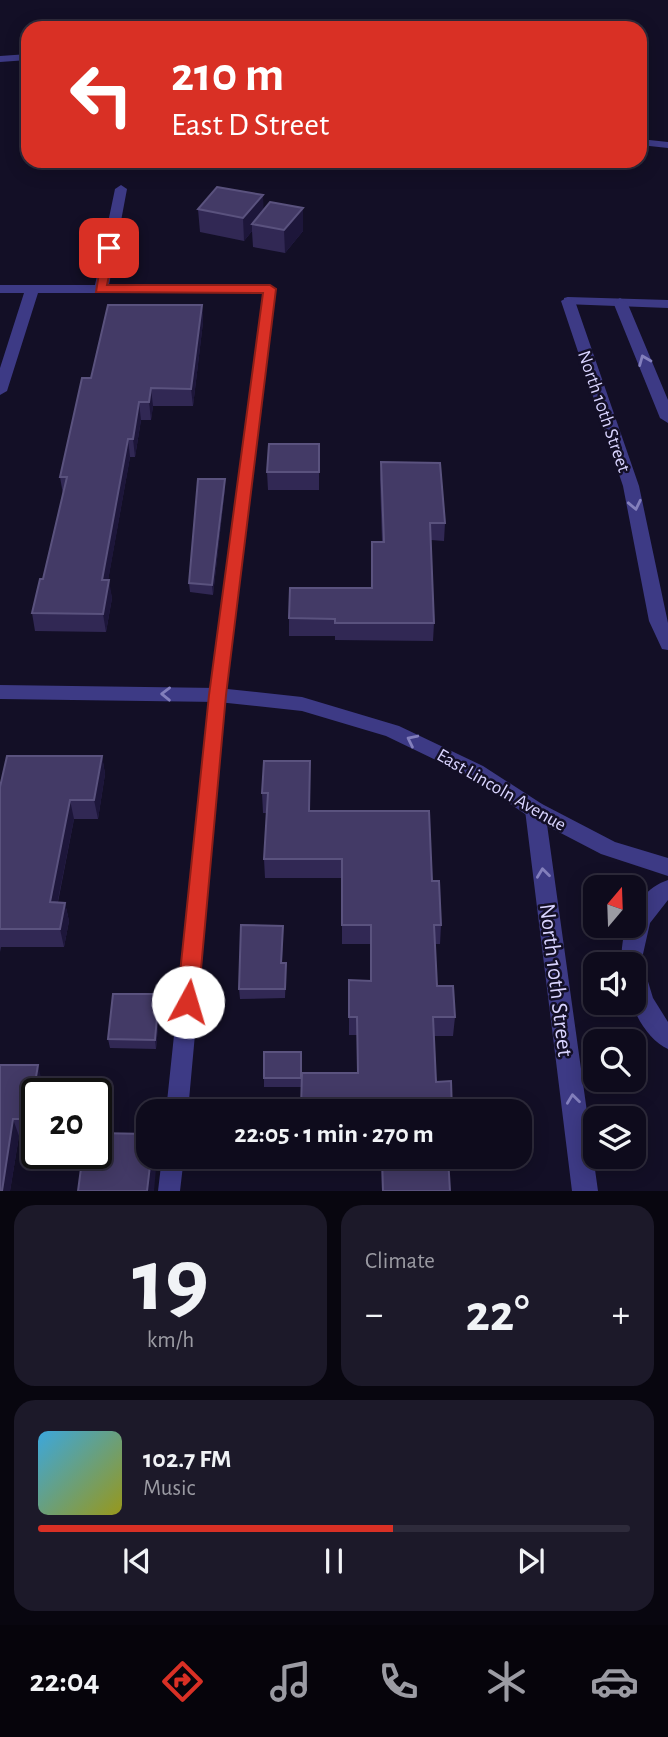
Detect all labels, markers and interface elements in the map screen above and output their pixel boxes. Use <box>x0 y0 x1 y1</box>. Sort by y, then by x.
icon: left <box>56 49 147 140</box>
text: 210 m <box>171 51 284 100</box>
text: East D Street <box>171 109 329 141</box>
pin <box>79 218 139 278</box>
icon: arrive <box>90 229 128 267</box>
street label: North 10th Street <box>574 348 633 475</box>
one-way arrow <box>638 354 652 367</box>
one-way arrow <box>627 499 642 511</box>
one-way arrow <box>161 687 172 702</box>
one-way arrow <box>407 734 419 748</box>
street label: East Lincoln Avenue <box>433 746 569 835</box>
one-way arrow <box>536 868 551 879</box>
north arrow <box>583 875 646 938</box>
map controls <box>583 875 646 1169</box>
street label: North 10th Street <box>535 902 576 1059</box>
button: sound <box>583 952 646 1015</box>
position arrow <box>151 965 225 1039</box>
button: search <box>583 1029 646 1092</box>
speed limit sign: 20 <box>21 1078 112 1169</box>
one-way arrow <box>565 1093 580 1105</box>
button: layers <box>583 1106 646 1169</box>
text: 22:05 · 1 min · 270 m <box>234 1121 434 1147</box>
text: 19 <box>132 1236 209 1327</box>
text: Climate <box>365 1250 435 1273</box>
text: 22° <box>465 1288 530 1340</box>
text: − <box>365 1296 383 1334</box>
text: + <box>612 1296 630 1334</box>
text: km/h <box>147 1329 194 1352</box>
text: 102.7 FM <box>143 1446 232 1472</box>
text: Music <box>143 1477 195 1500</box>
icon: previous <box>118 1542 156 1580</box>
icon: pause <box>315 1542 353 1580</box>
icon: next <box>512 1542 550 1580</box>
icon: directions <box>158 1657 207 1706</box>
icon: music <box>266 1657 315 1706</box>
icon: phone <box>374 1657 423 1706</box>
icon: climate <box>482 1657 531 1706</box>
icon: car <box>590 1657 639 1706</box>
text: 22:04 <box>29 1665 100 1697</box>

